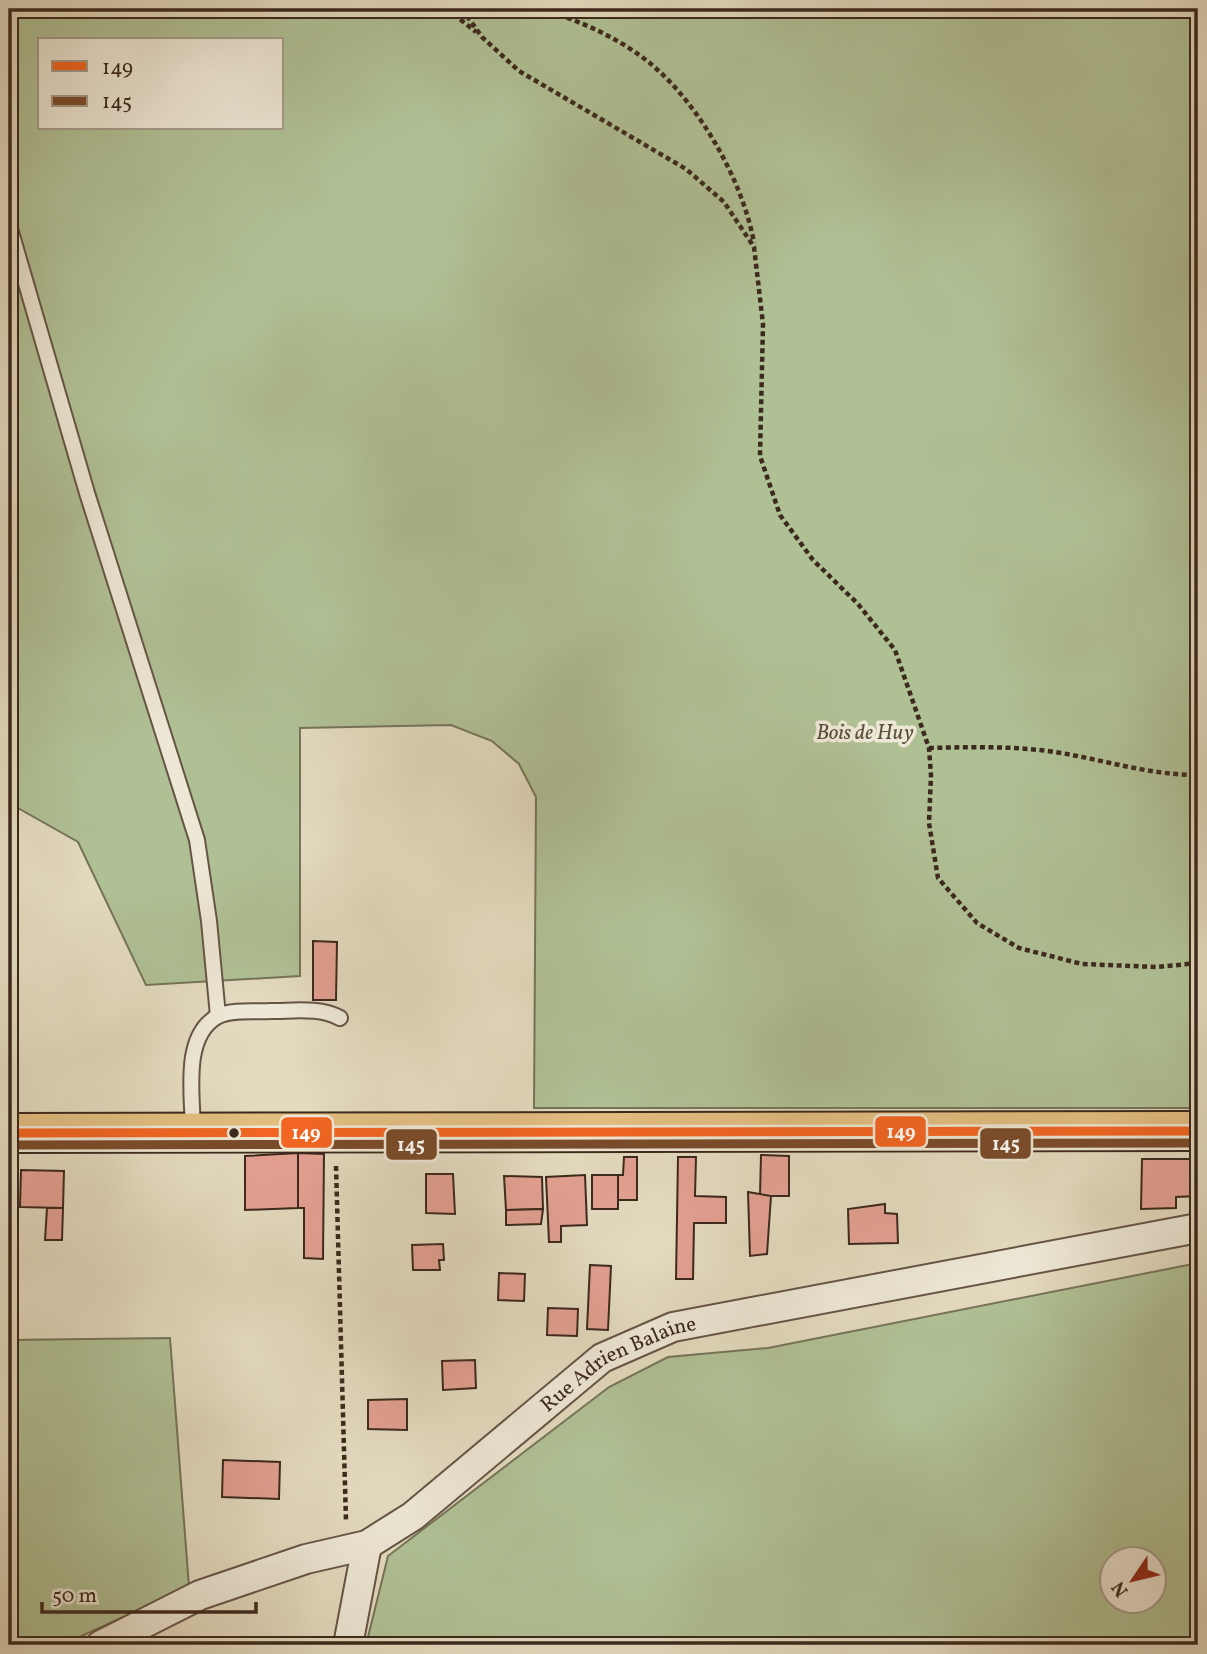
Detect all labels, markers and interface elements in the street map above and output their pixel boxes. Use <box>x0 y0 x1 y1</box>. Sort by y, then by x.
legend <box>38 38 284 130</box>
text: 149 <box>102 54 133 83</box>
text: 145 <box>102 88 132 117</box>
park label: Bois de Huy <box>816 719 914 748</box>
line badge: 149 <box>874 1115 927 1148</box>
line badge: 149 <box>280 1116 333 1149</box>
text: 149 <box>886 1120 916 1146</box>
text: 149 <box>291 1121 321 1147</box>
unlabelled marker <box>227 1126 241 1140</box>
line badge: 145 <box>979 1127 1032 1160</box>
line badge: 145 <box>385 1128 438 1161</box>
text: 145 <box>992 1132 1020 1158</box>
text: 145 <box>397 1133 425 1159</box>
street label: Rue Adrien Balaine <box>535 1310 699 1420</box>
north arrow <box>1098 1546 1168 1616</box>
scale bar <box>42 1570 256 1614</box>
text: N <box>1106 1575 1135 1602</box>
text: 50 m <box>52 1582 97 1611</box>

